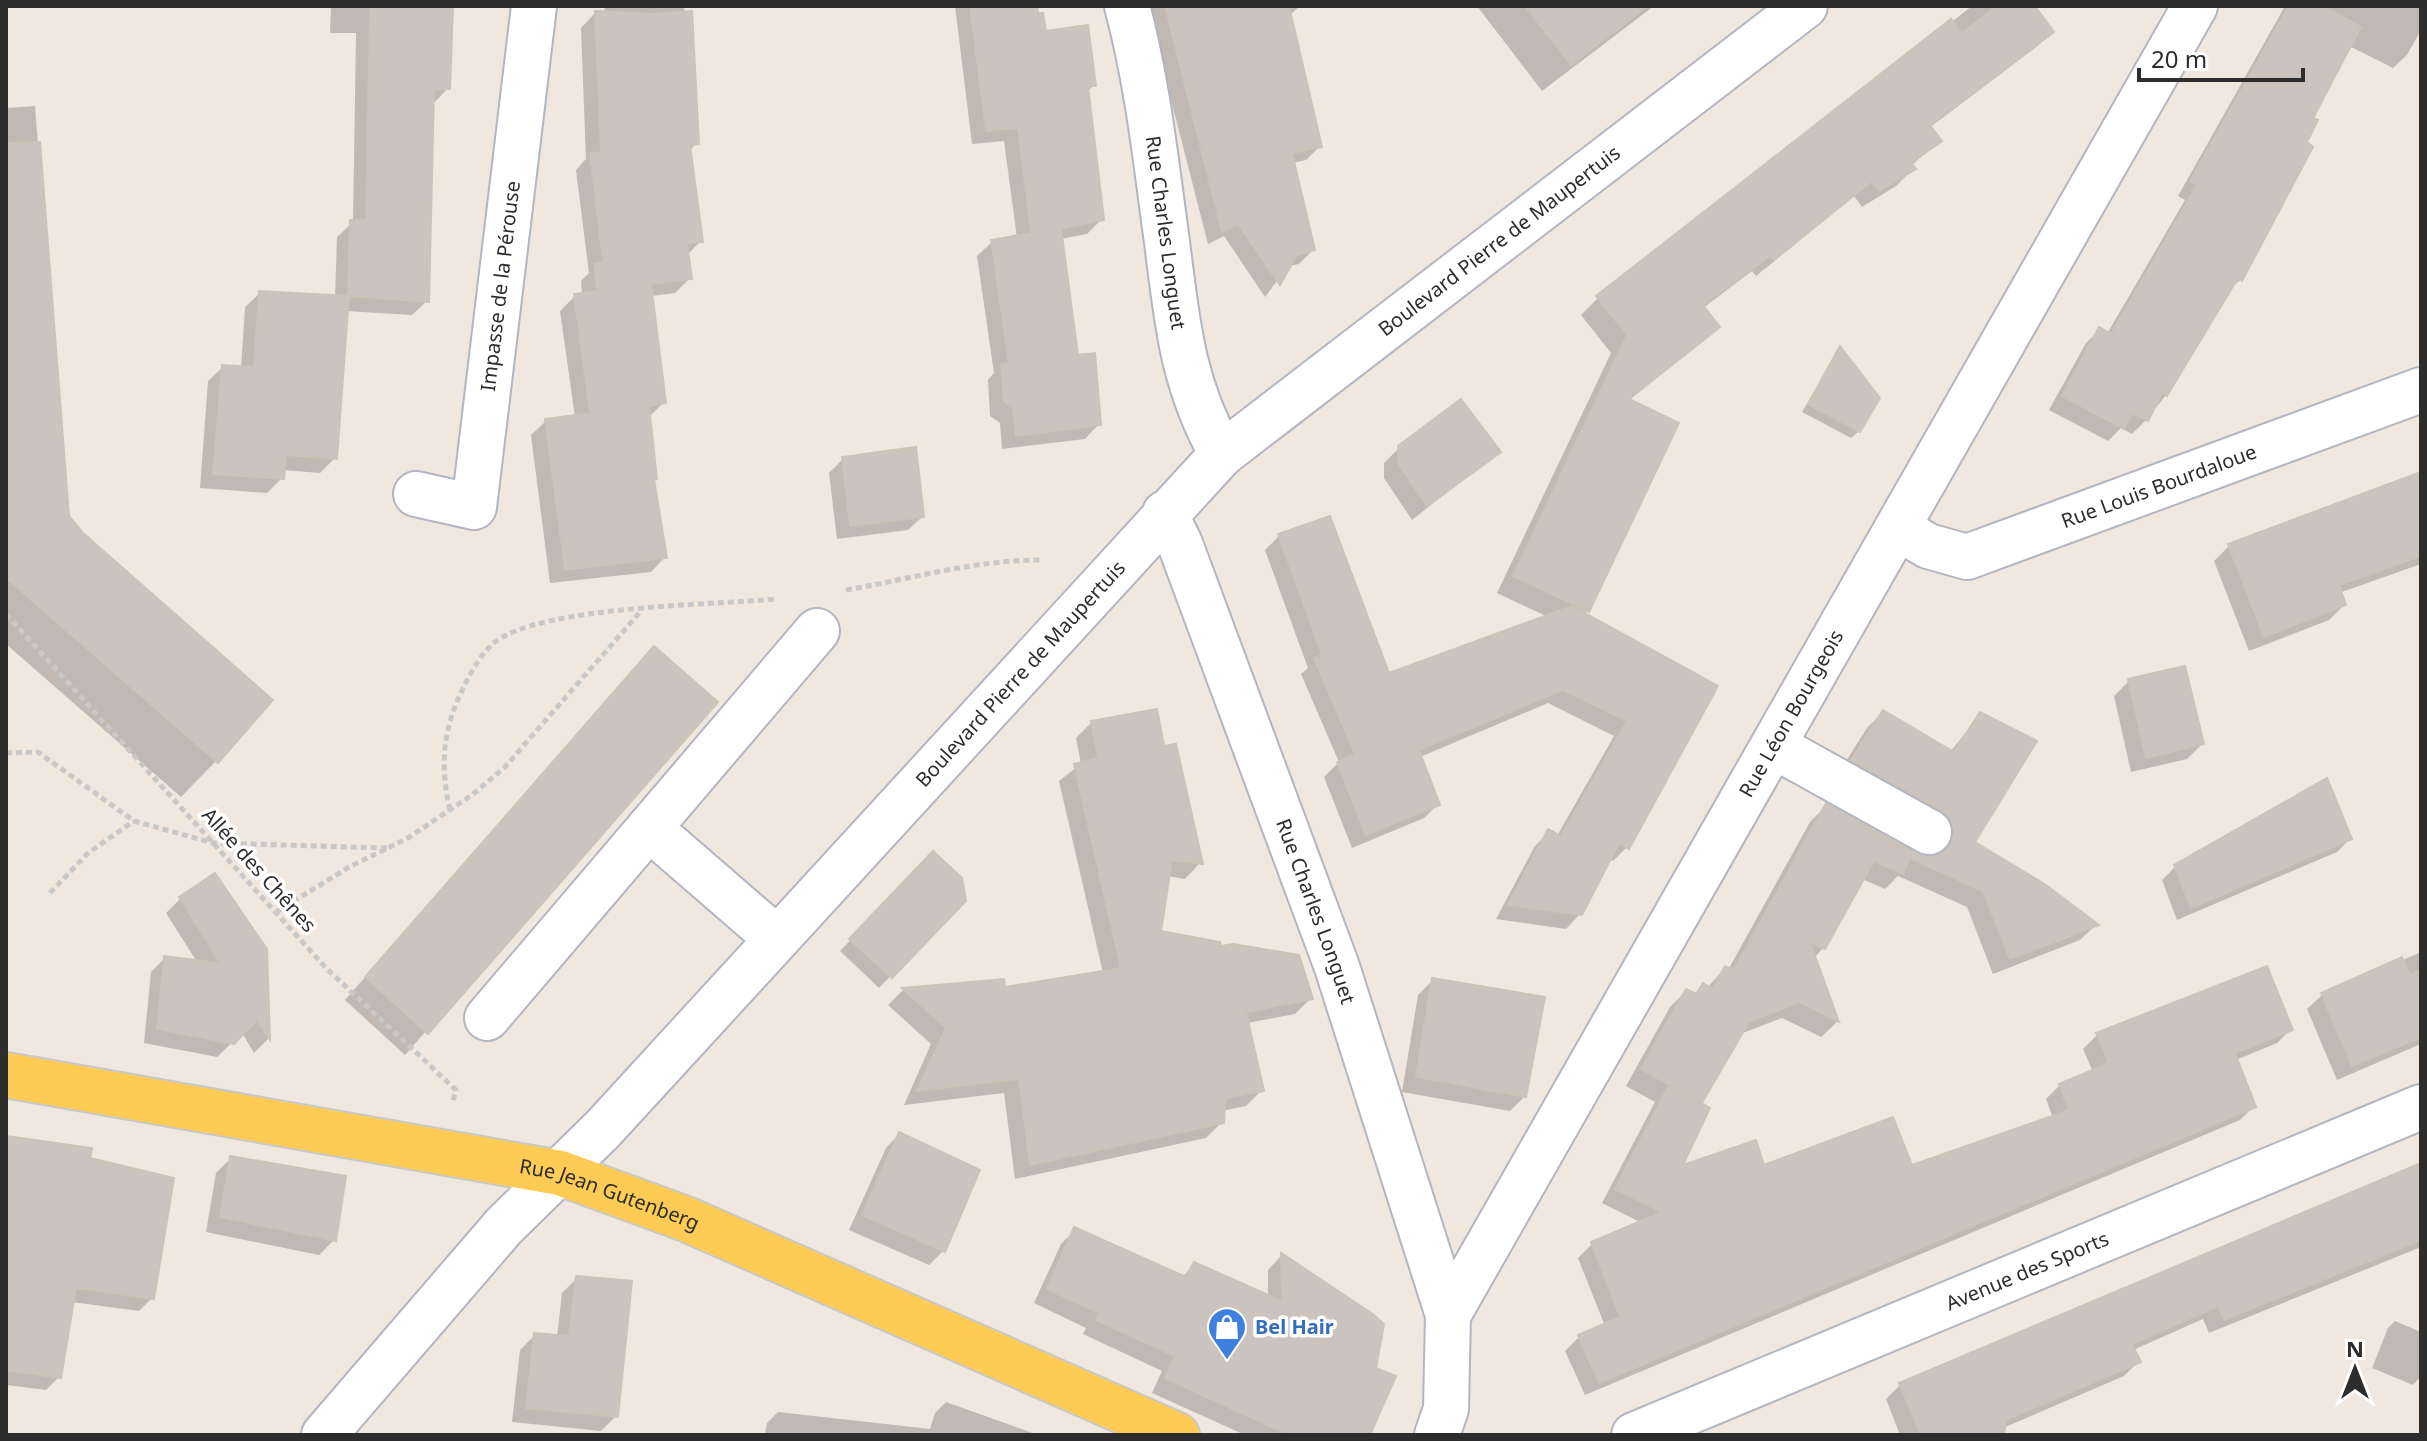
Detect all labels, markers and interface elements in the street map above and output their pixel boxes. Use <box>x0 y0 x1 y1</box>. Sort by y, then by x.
scale bar <box>2139 32 2303 82</box>
text: 20 m <box>2151 42 2207 75</box>
street label: Rue Charles Longuet <box>1140 134 1193 331</box>
street label: Boulevard Pierre de Maupertuis <box>1373 139 1625 342</box>
street label: Impasse de la Pérouse <box>474 179 526 393</box>
street label: Rue Louis Bourdaloue <box>2057 438 2260 534</box>
street label: Boulevard Pierre de Maupertuis <box>909 554 1131 793</box>
street label: Rue Léon Bourgeois <box>1732 625 1849 802</box>
street label: Allée des Chênes <box>196 802 323 938</box>
street label: Rue Charles Longuet <box>1270 815 1362 1007</box>
street label: Rue Jean Gutenberg <box>517 1152 704 1236</box>
street label: Avenue des Sports <box>1941 1225 2113 1317</box>
shop icon: Bel Hair <box>1206 1306 1248 1361</box>
place label: Bel Hair <box>1255 1313 1334 1340</box>
north arrow <box>2315 1329 2395 1409</box>
text: N <box>2346 1333 2364 1363</box>

